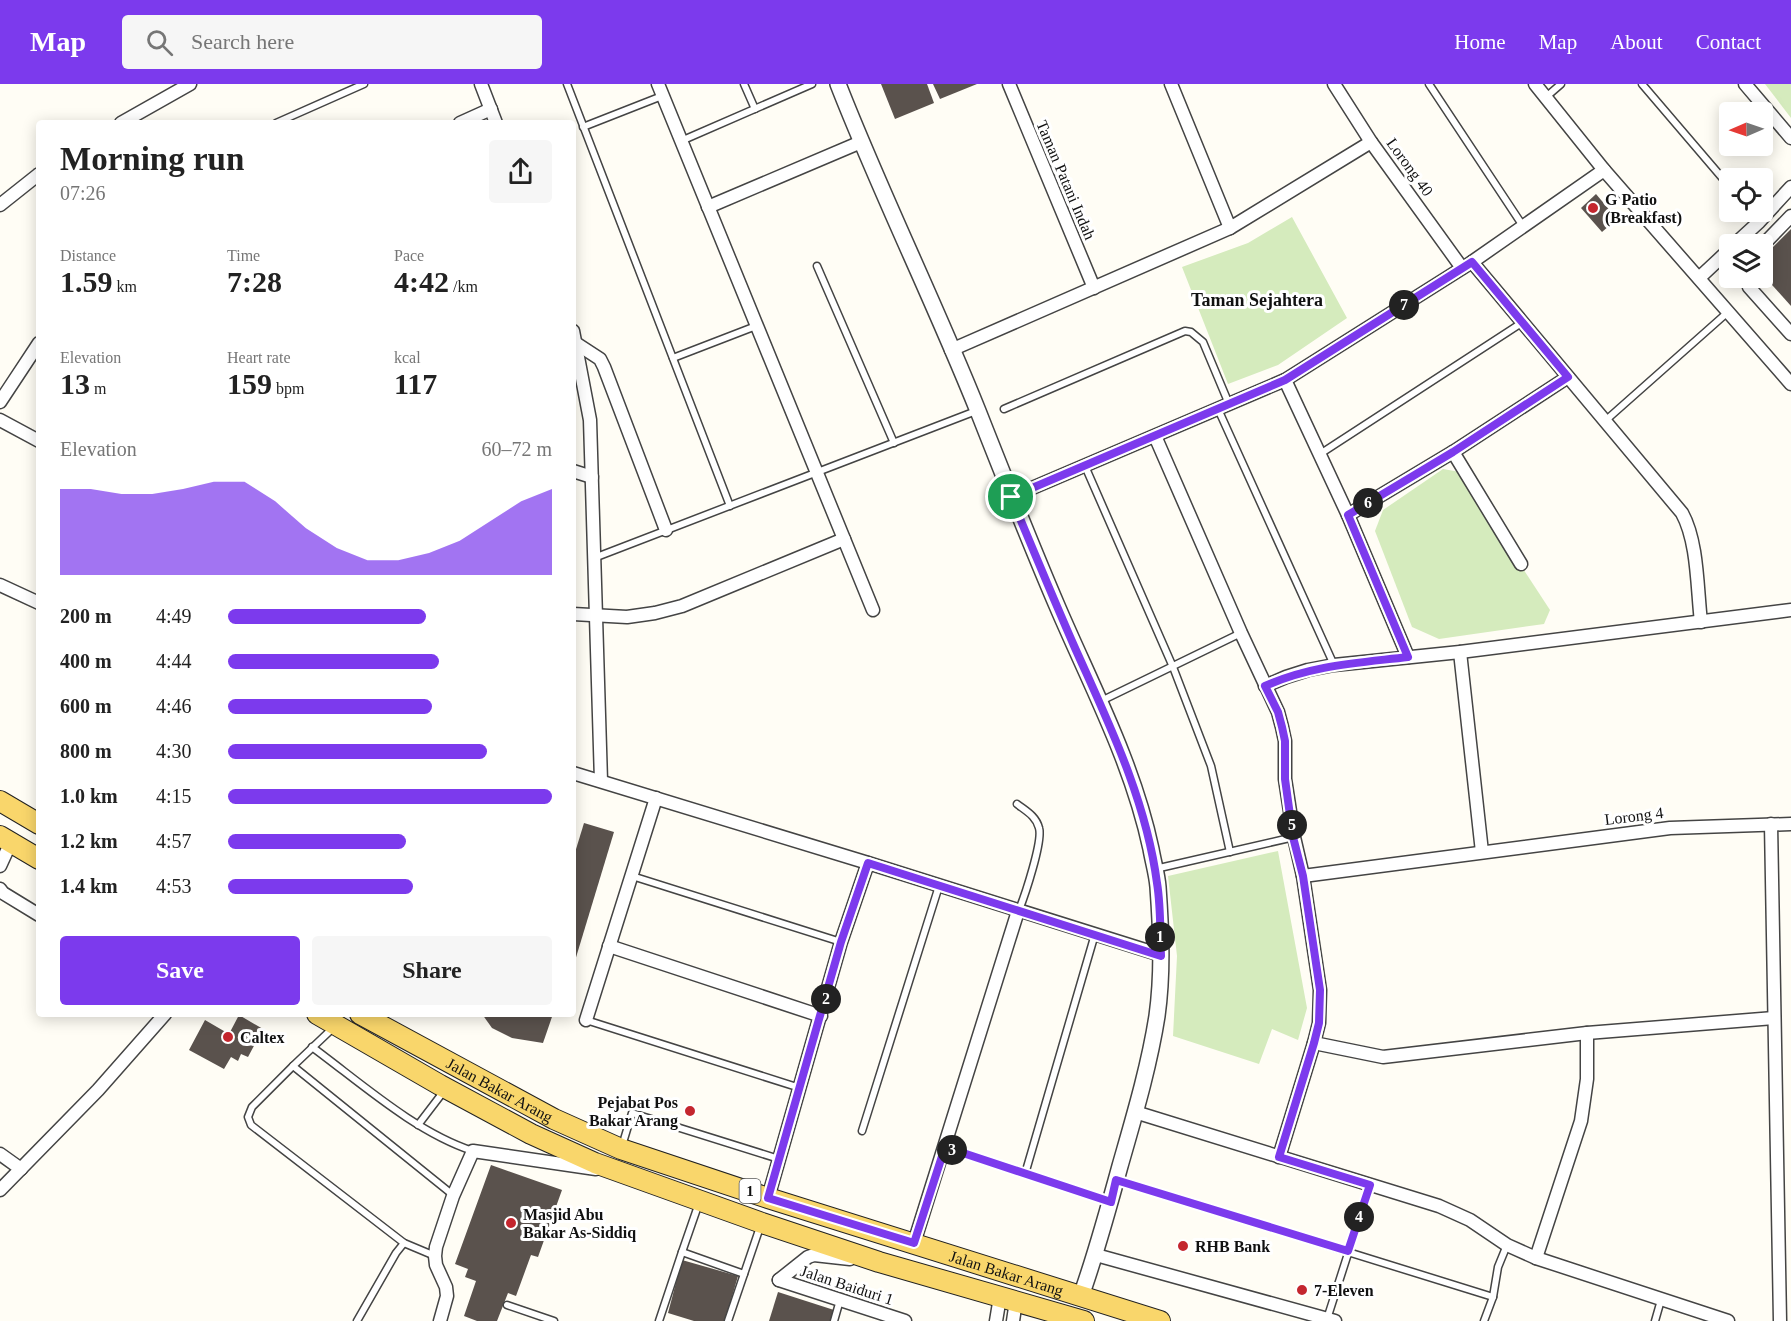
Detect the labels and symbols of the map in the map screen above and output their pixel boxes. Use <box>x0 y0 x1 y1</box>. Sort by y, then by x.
north arrow <box>1719 102 1773 156</box>
street label: Taman Patani Indah <box>1033 118 1099 242</box>
street label: Lorong 40 <box>1383 135 1437 200</box>
place label: G Patio (Breakfast) <box>1605 191 1682 227</box>
marker: G Patio (Breakfast) <box>1586 201 1600 215</box>
district label: Taman Sejahtera <box>1191 290 1323 310</box>
pin: 7 <box>1389 290 1419 320</box>
pin <box>985 471 1036 522</box>
pin: 6 <box>1353 488 1383 518</box>
street label: Lorong 4 <box>1604 804 1664 829</box>
pin: 5 <box>1277 810 1307 840</box>
pin: 1 <box>1145 922 1175 952</box>
pin: 2 <box>811 984 841 1014</box>
place label: Caltex <box>240 1029 284 1046</box>
marker: Caltex <box>221 1030 235 1044</box>
street label: Jalan Bakar Arang <box>444 1054 556 1126</box>
place label: Pejabat Pos Bakar Arang <box>589 1094 678 1130</box>
marker: Pejabat Pos Bakar Arang <box>683 1104 697 1118</box>
pin: 3 <box>937 1135 967 1165</box>
road number: 1 <box>740 1179 760 1203</box>
pin: 4 <box>1344 1202 1374 1232</box>
place label: Masjid Abu Bakar As-Siddiq <box>523 1206 636 1242</box>
marker: Masjid Abu Bakar As-Siddiq <box>504 1216 518 1230</box>
place label: RHB Bank <box>1195 1238 1270 1255</box>
marker: RHB Bank <box>1176 1239 1190 1253</box>
street label: Jalan Bakar Arang <box>948 1247 1066 1300</box>
street label: Jalan Baiduri 1 <box>798 1262 896 1308</box>
place label: 7-Eleven <box>1314 1282 1374 1299</box>
marker: 7-Eleven <box>1295 1283 1309 1297</box>

